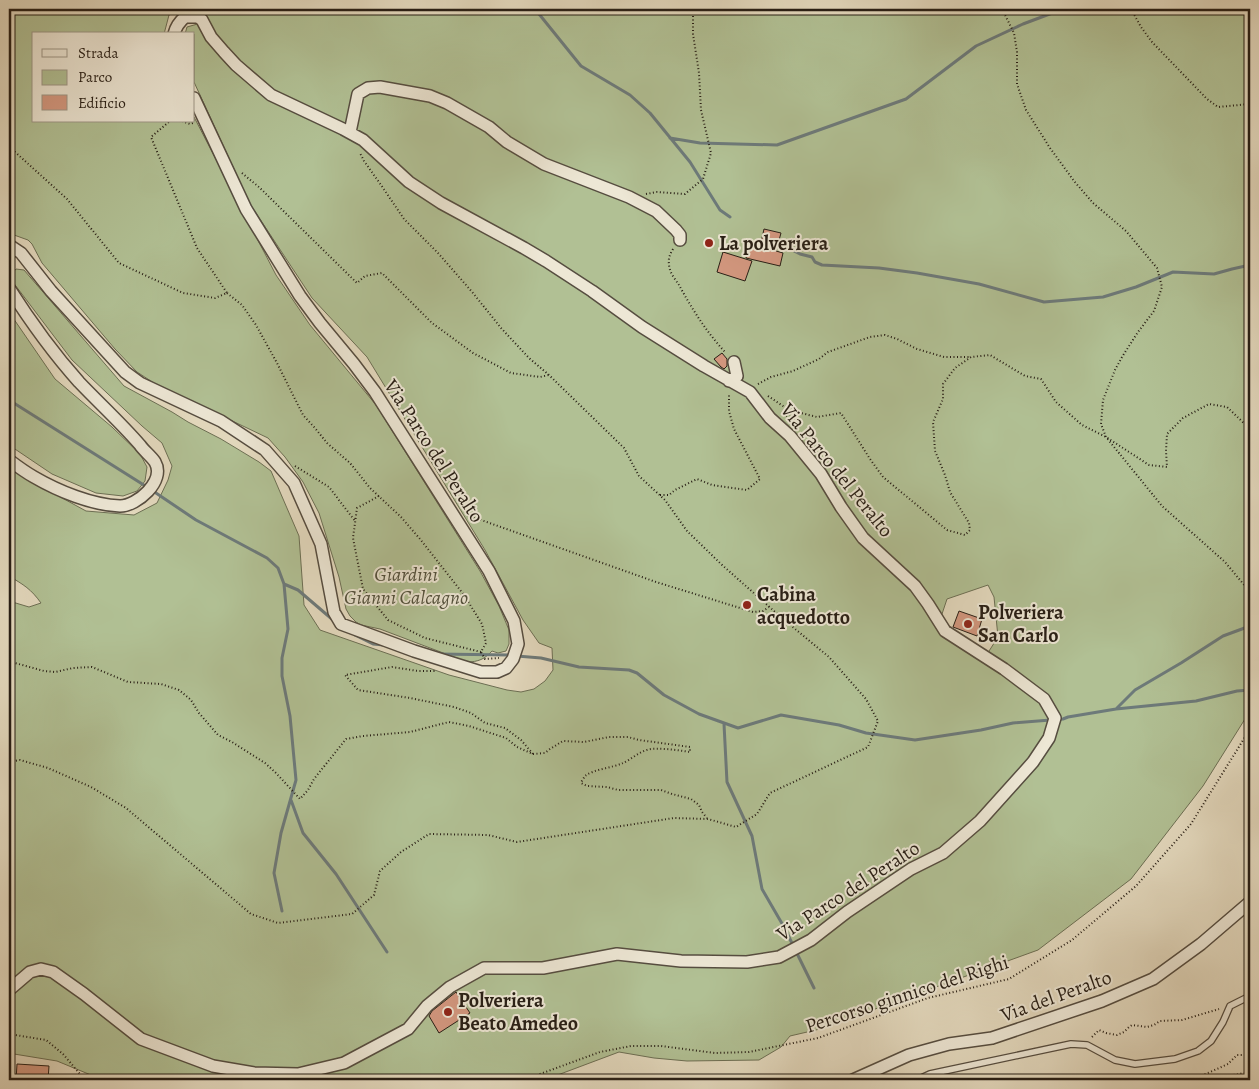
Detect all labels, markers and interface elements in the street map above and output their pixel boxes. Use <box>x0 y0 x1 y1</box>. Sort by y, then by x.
legend <box>32 32 195 122</box>
text: Strada <box>78 43 119 63</box>
text: Parco <box>78 67 112 87</box>
text: Edificio <box>78 93 126 113</box>
place label: La polveriera <box>719 230 829 257</box>
marker: La polveriera <box>703 237 715 249</box>
street label: Via Parco del Peralto <box>377 373 490 528</box>
street label: Via Parco del Peralto <box>774 396 900 543</box>
park label: Giardini Gianni Calcagno <box>344 561 468 611</box>
place label: Cabina acquedotto <box>757 581 850 631</box>
marker: Cabina acquedotto <box>741 599 753 611</box>
place label: Polveriera San Carlo <box>978 599 1064 649</box>
marker: Polveriera San Carlo <box>962 618 974 630</box>
street label: Via Parco del Peralto <box>770 835 925 948</box>
street label: Percorso ginnico del Righi <box>802 948 1012 1040</box>
street label: Via del Peralto <box>996 963 1115 1029</box>
place label: Polveriera Beato Amedeo <box>458 987 578 1037</box>
marker: Polveriera Beato Amedeo <box>442 1006 454 1018</box>

